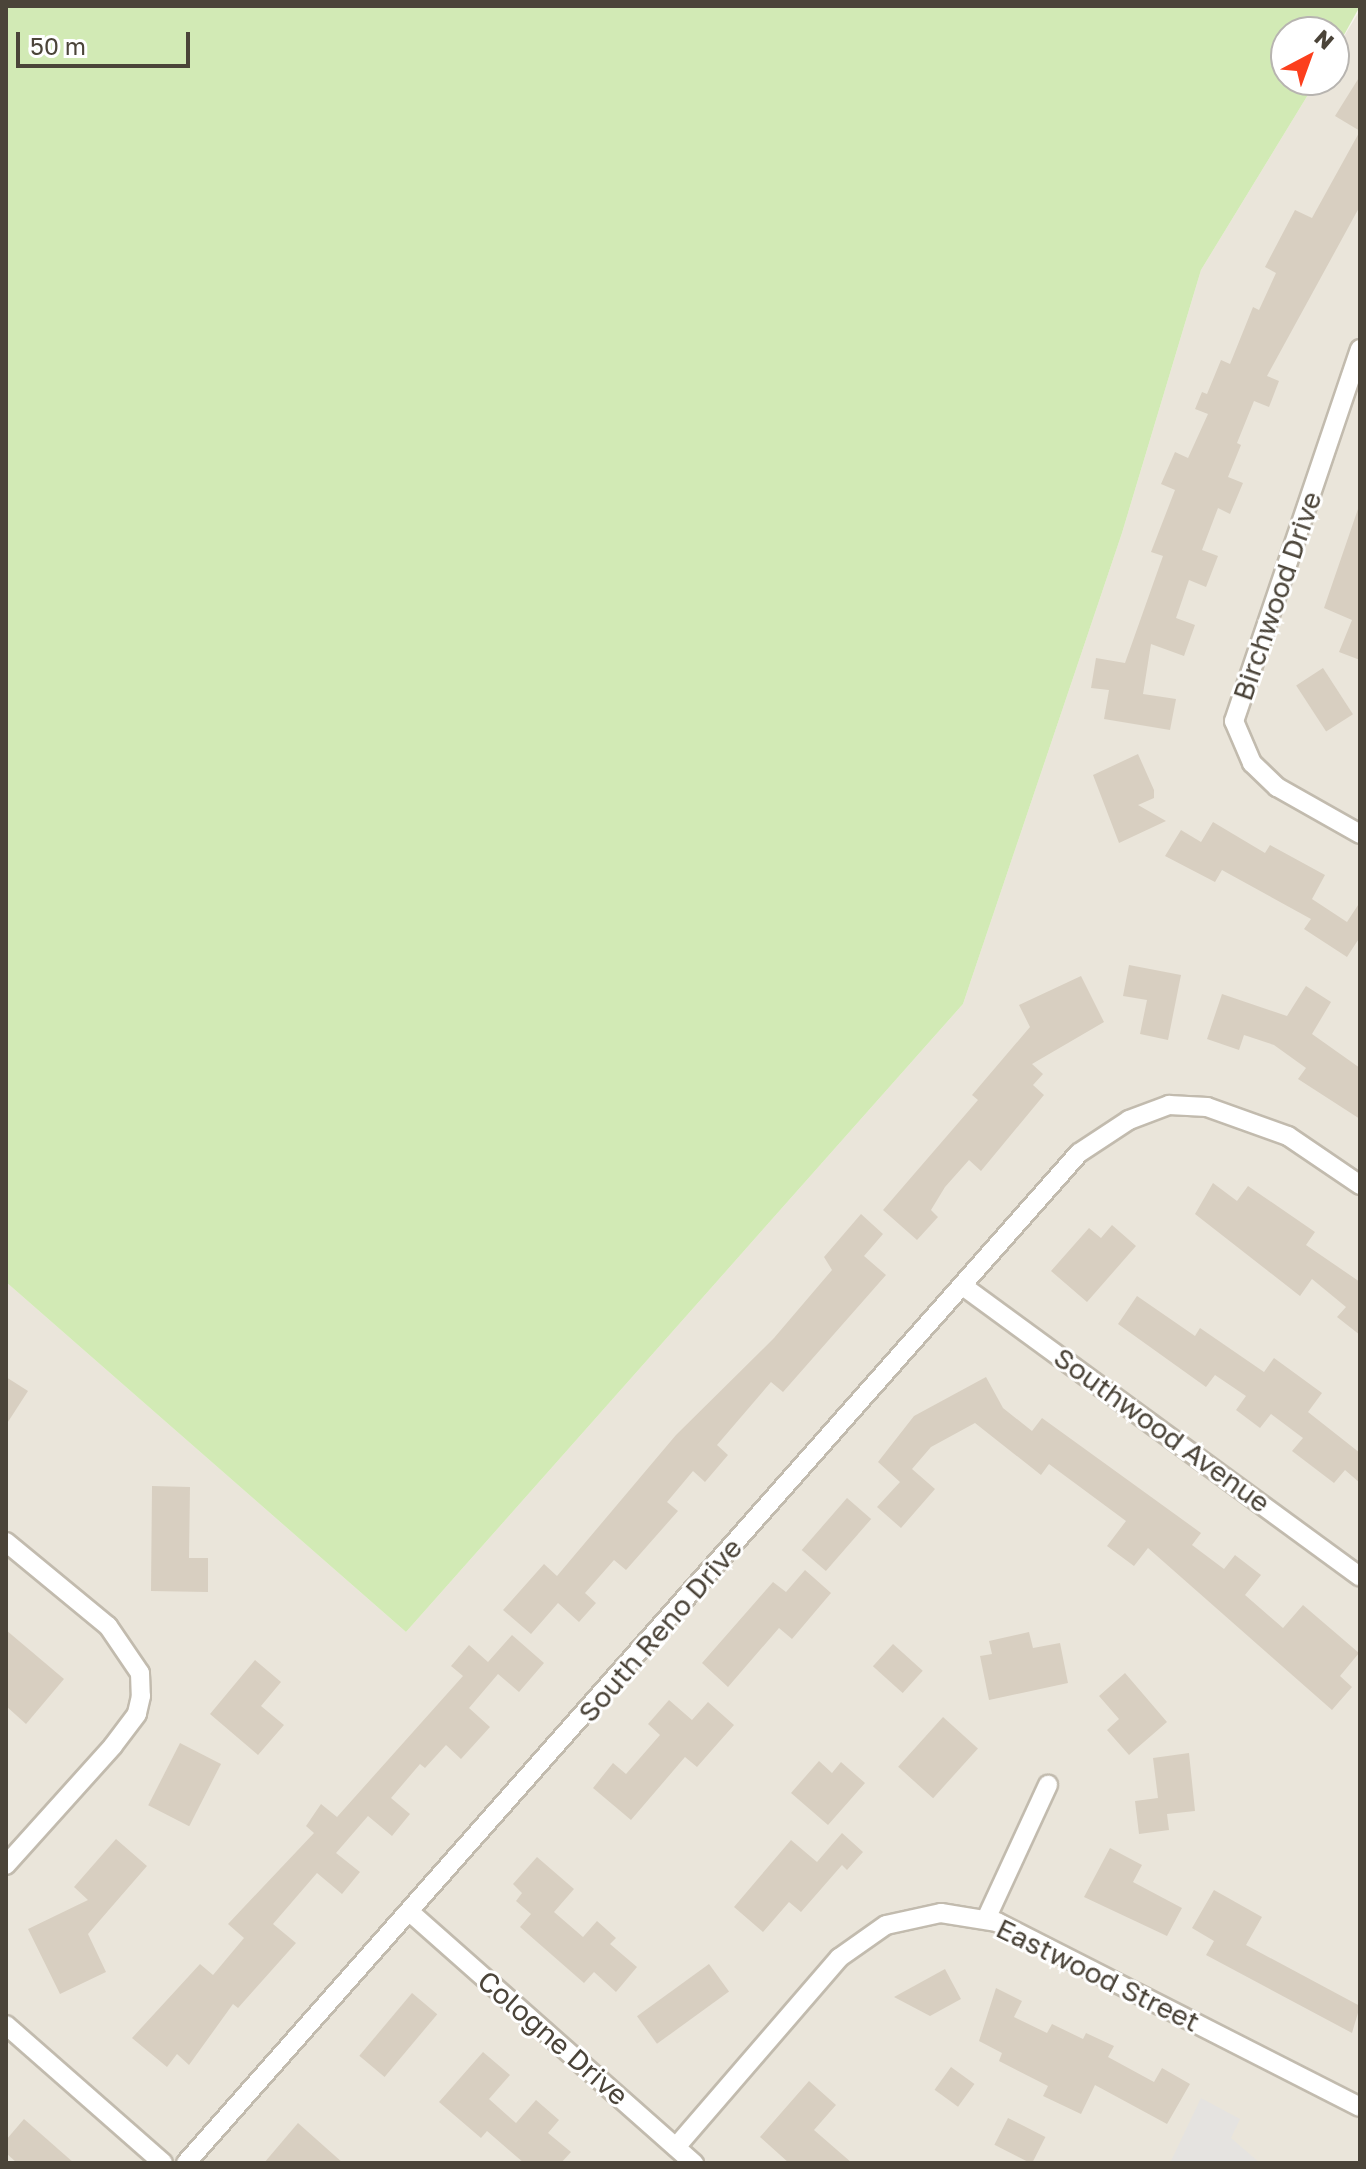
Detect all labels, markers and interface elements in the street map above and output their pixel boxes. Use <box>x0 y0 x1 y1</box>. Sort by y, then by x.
scale bar <box>20 16 194 66</box>
north arrow <box>1270 16 1350 96</box>
text: N <box>1310 23 1340 55</box>
text: 50 m <box>30 31 86 60</box>
street label: Birchwood Drive <box>1226 487 1328 705</box>
street label: Southwood Avenue <box>1047 1340 1277 1520</box>
street label: South Reno Drive <box>571 1531 749 1729</box>
street label: Eastwood Street <box>991 1911 1205 2039</box>
street label: Cologne Drive <box>471 1964 635 2112</box>

